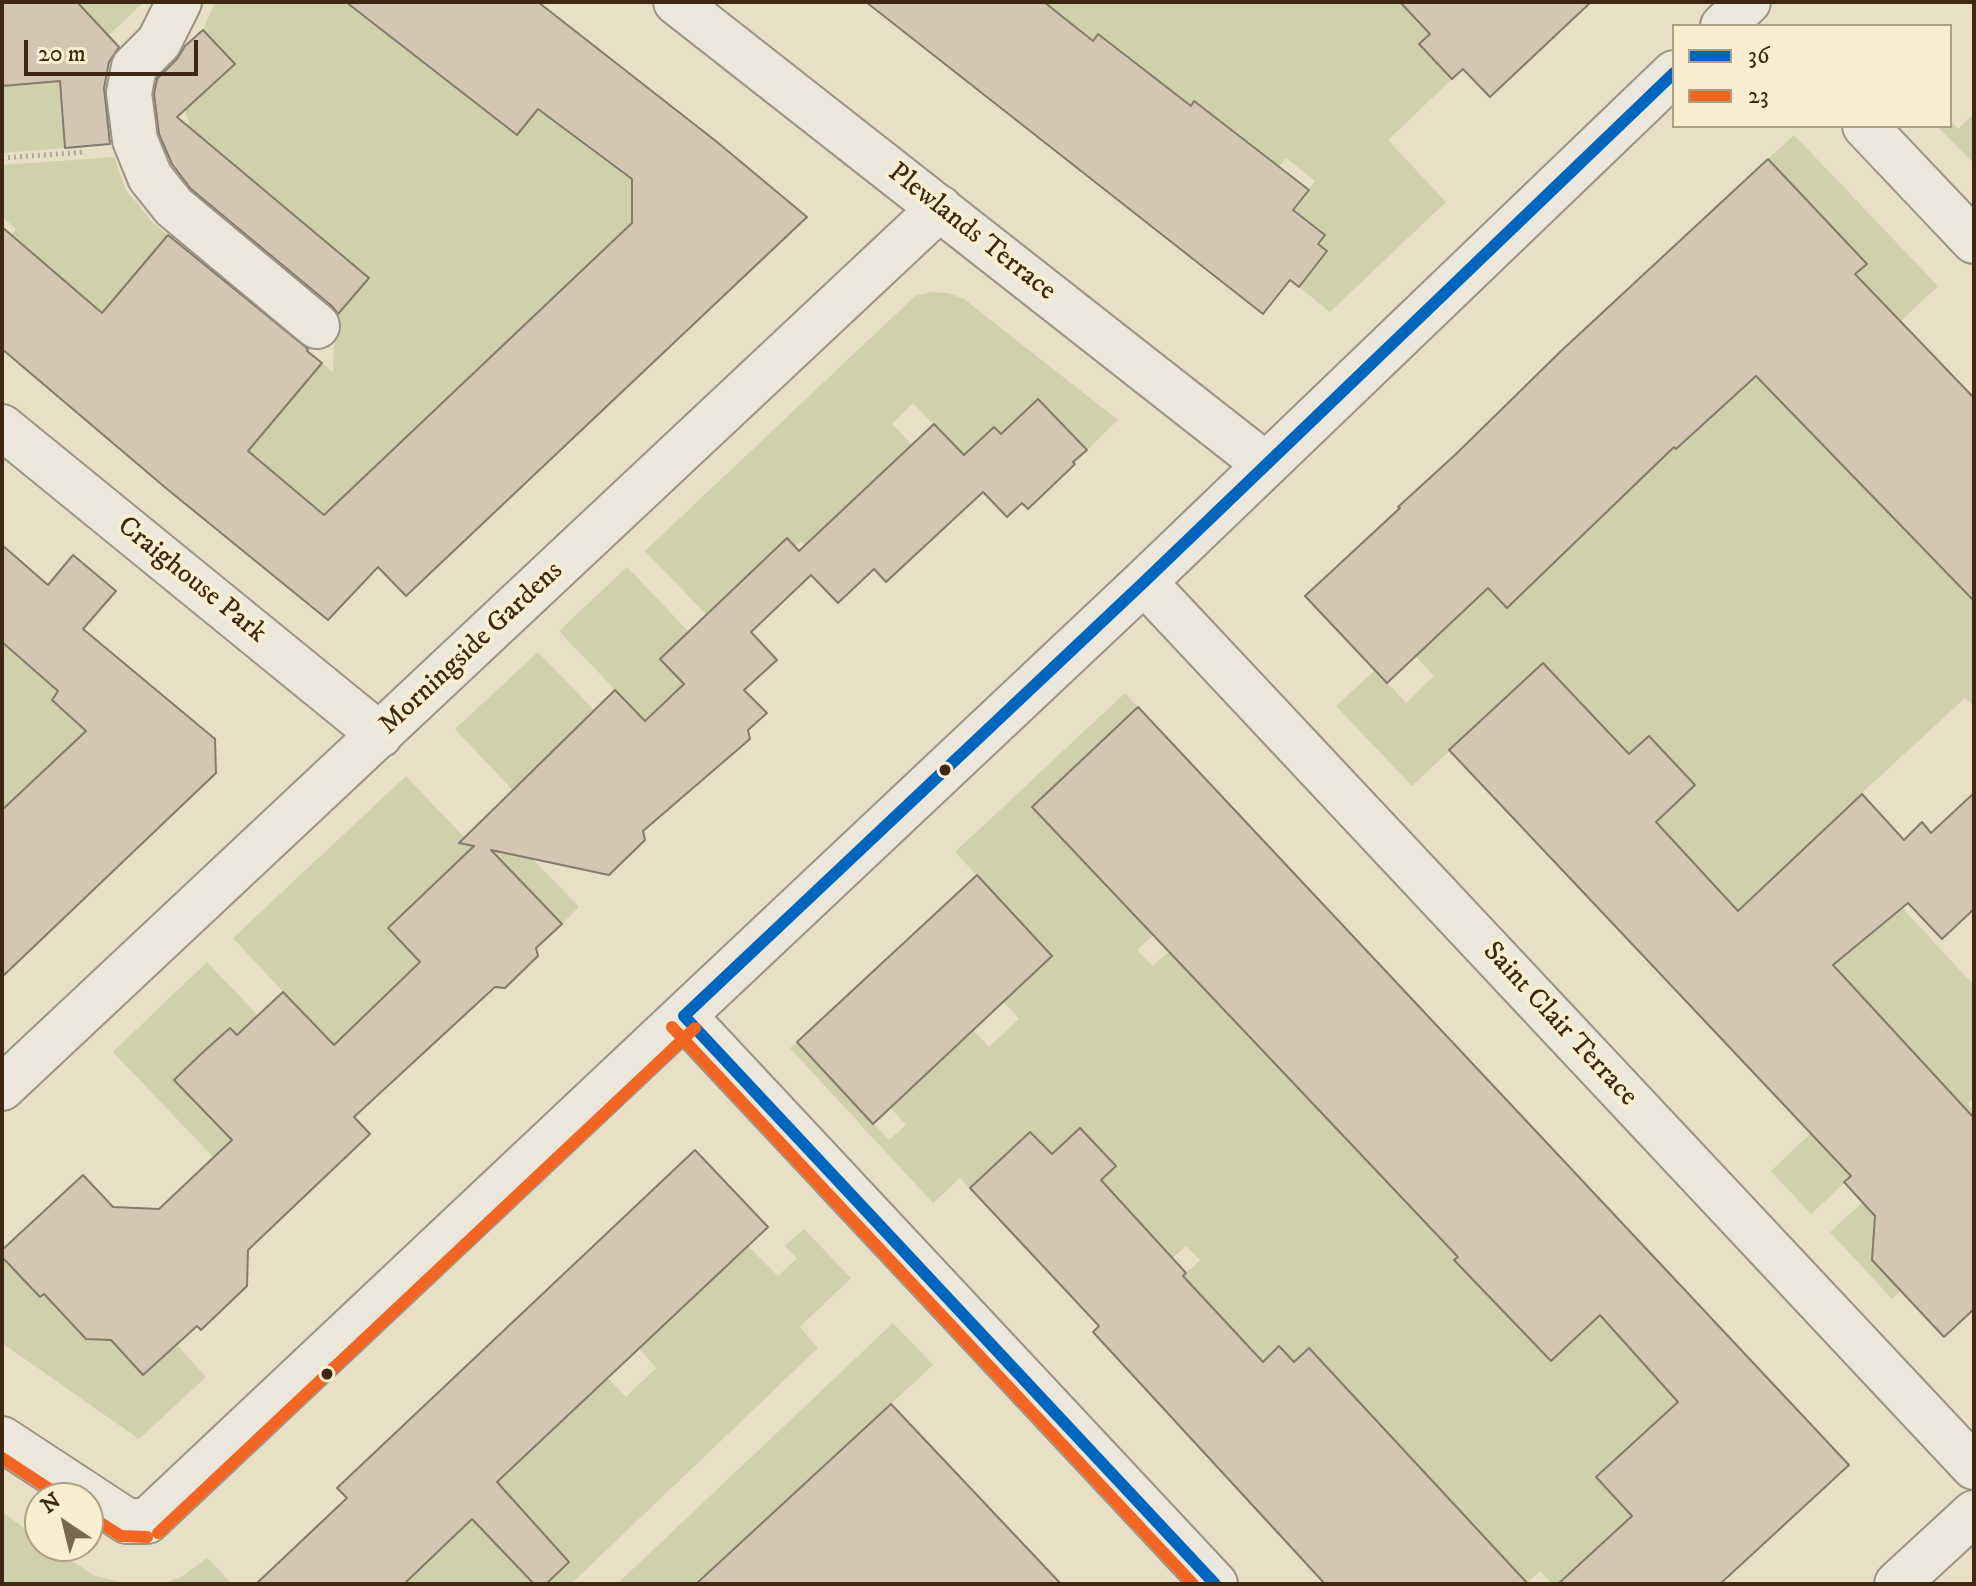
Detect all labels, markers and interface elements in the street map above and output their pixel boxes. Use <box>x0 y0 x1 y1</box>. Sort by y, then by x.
scale bar <box>28 24 202 74</box>
legend <box>1672 24 1952 128</box>
text: 20 m <box>38 39 86 69</box>
text: 36 <box>1748 41 1769 71</box>
text: 23 <box>1748 81 1769 111</box>
street label: Plewlands Terrace <box>880 157 1062 309</box>
street label: Craighouse Park <box>109 510 273 652</box>
street label: Morningside Gardens <box>373 555 571 743</box>
unlabelled marker <box>937 762 953 778</box>
street label: Saint Clair Terrace <box>1474 936 1644 1114</box>
unlabelled marker <box>319 1366 335 1382</box>
north arrow <box>24 1482 104 1562</box>
text: N <box>36 1487 66 1520</box>

